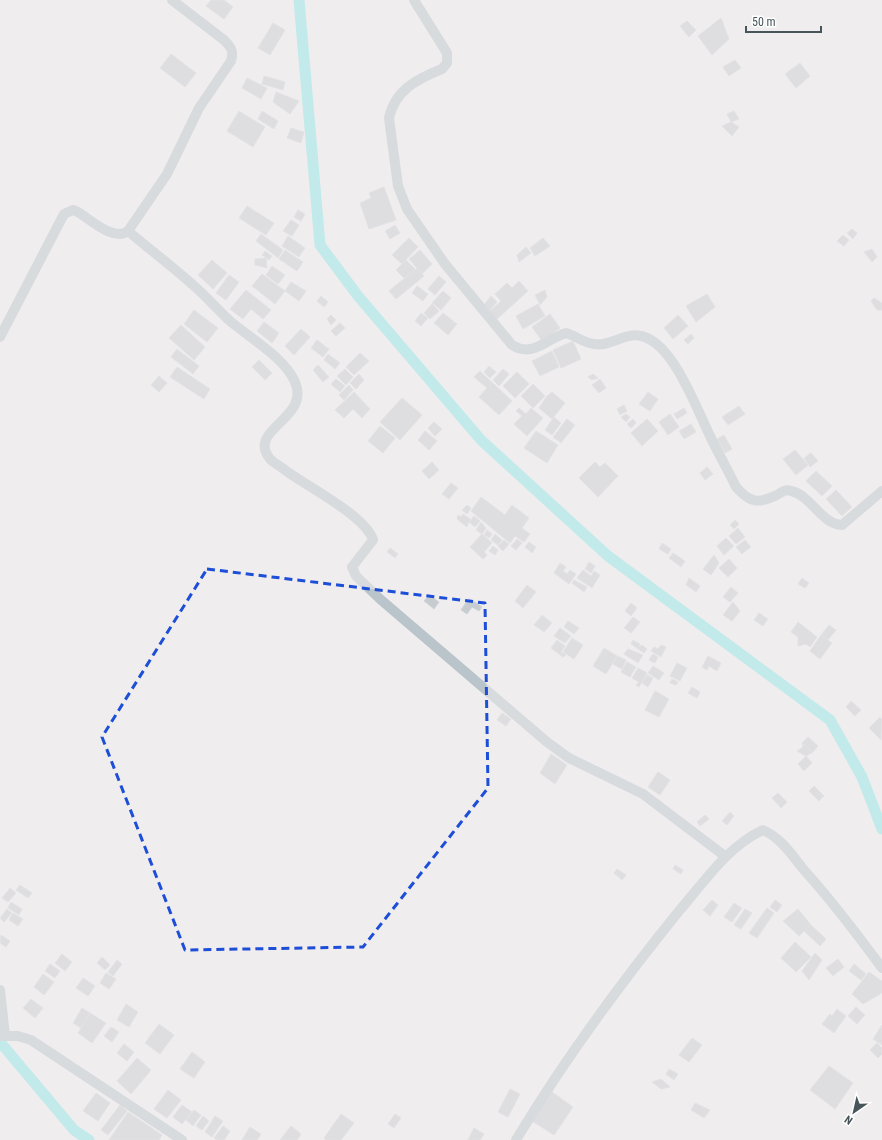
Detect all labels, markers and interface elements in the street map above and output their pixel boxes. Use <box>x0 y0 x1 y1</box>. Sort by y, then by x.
scale bar <box>746 8 821 34</box>
text: 50 m <box>752 15 776 29</box>
north arrow <box>834 1092 874 1132</box>
text: N <box>842 1112 855 1127</box>

